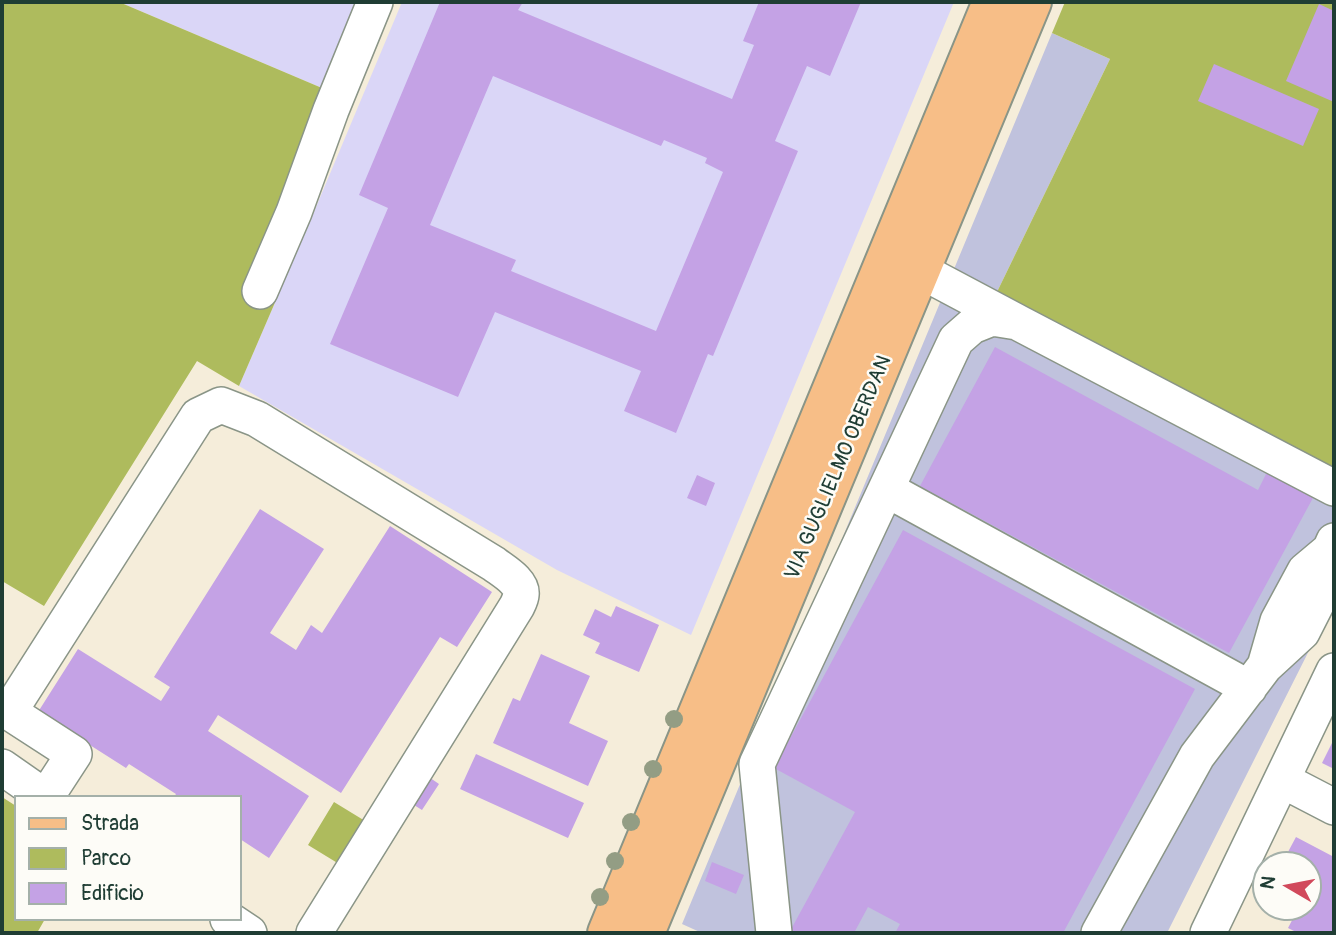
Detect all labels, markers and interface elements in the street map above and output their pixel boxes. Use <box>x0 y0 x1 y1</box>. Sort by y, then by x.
street label: VIA GUGLIELMO OBERDAN <box>780 352 898 584</box>
legend <box>14 795 242 921</box>
text: Strada <box>81 810 139 837</box>
text: Parco <box>81 845 131 872</box>
north arrow <box>1252 851 1322 921</box>
text: N <box>1255 874 1281 891</box>
text: Edificio <box>81 880 144 907</box>

